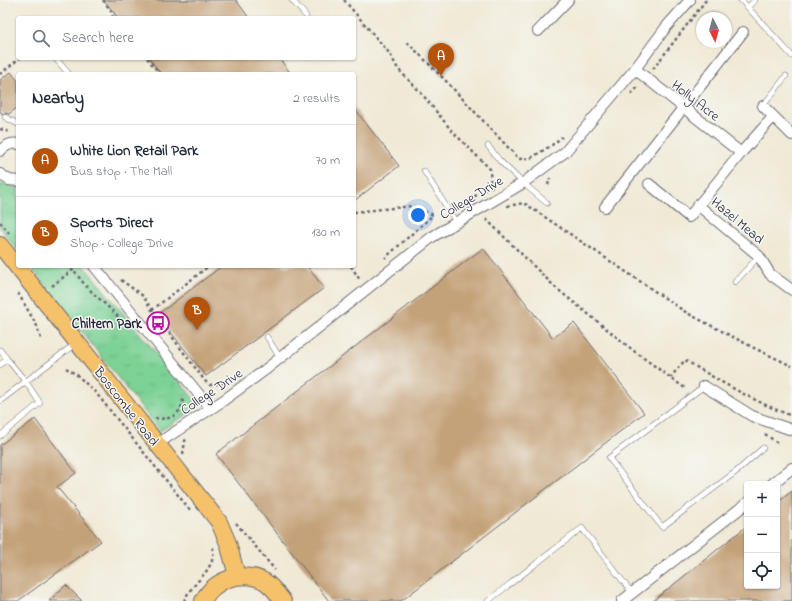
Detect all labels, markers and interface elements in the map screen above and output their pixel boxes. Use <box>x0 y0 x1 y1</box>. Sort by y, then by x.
north arrow <box>696 12 732 48</box>
search box <box>16 16 356 60</box>
icon: search <box>30 27 52 49</box>
text: Search here <box>62 27 134 49</box>
pin: A <box>428 43 454 76</box>
street label: Holly Acre <box>666 76 724 128</box>
text: Nearby <box>32 86 84 111</box>
text: 2 results <box>293 89 340 108</box>
text: White Lion Retail Park <box>70 140 198 162</box>
text: A <box>41 151 49 170</box>
text: 70 m <box>316 151 340 170</box>
text: Bus stop · The Mall <box>70 162 172 181</box>
street label: College Drive <box>436 171 509 226</box>
street label: Hazel Mead <box>706 193 768 250</box>
your location <box>408 205 428 225</box>
text: Sports Direct <box>70 212 153 234</box>
text: B <box>41 223 49 242</box>
text: 130 m <box>312 223 340 242</box>
text: Shop · College Drive <box>70 234 173 253</box>
pin: B <box>184 297 210 330</box>
bus stop icon: Chiltern Park <box>145 310 171 336</box>
place label: Chiltern Park <box>72 314 143 335</box>
street label: Boscombe Road <box>87 362 164 451</box>
street label: College Drive <box>177 363 248 422</box>
map controls <box>744 481 780 589</box>
button: + <box>744 481 780 517</box>
button: − <box>744 517 780 553</box>
button: locate <box>744 553 780 589</box>

